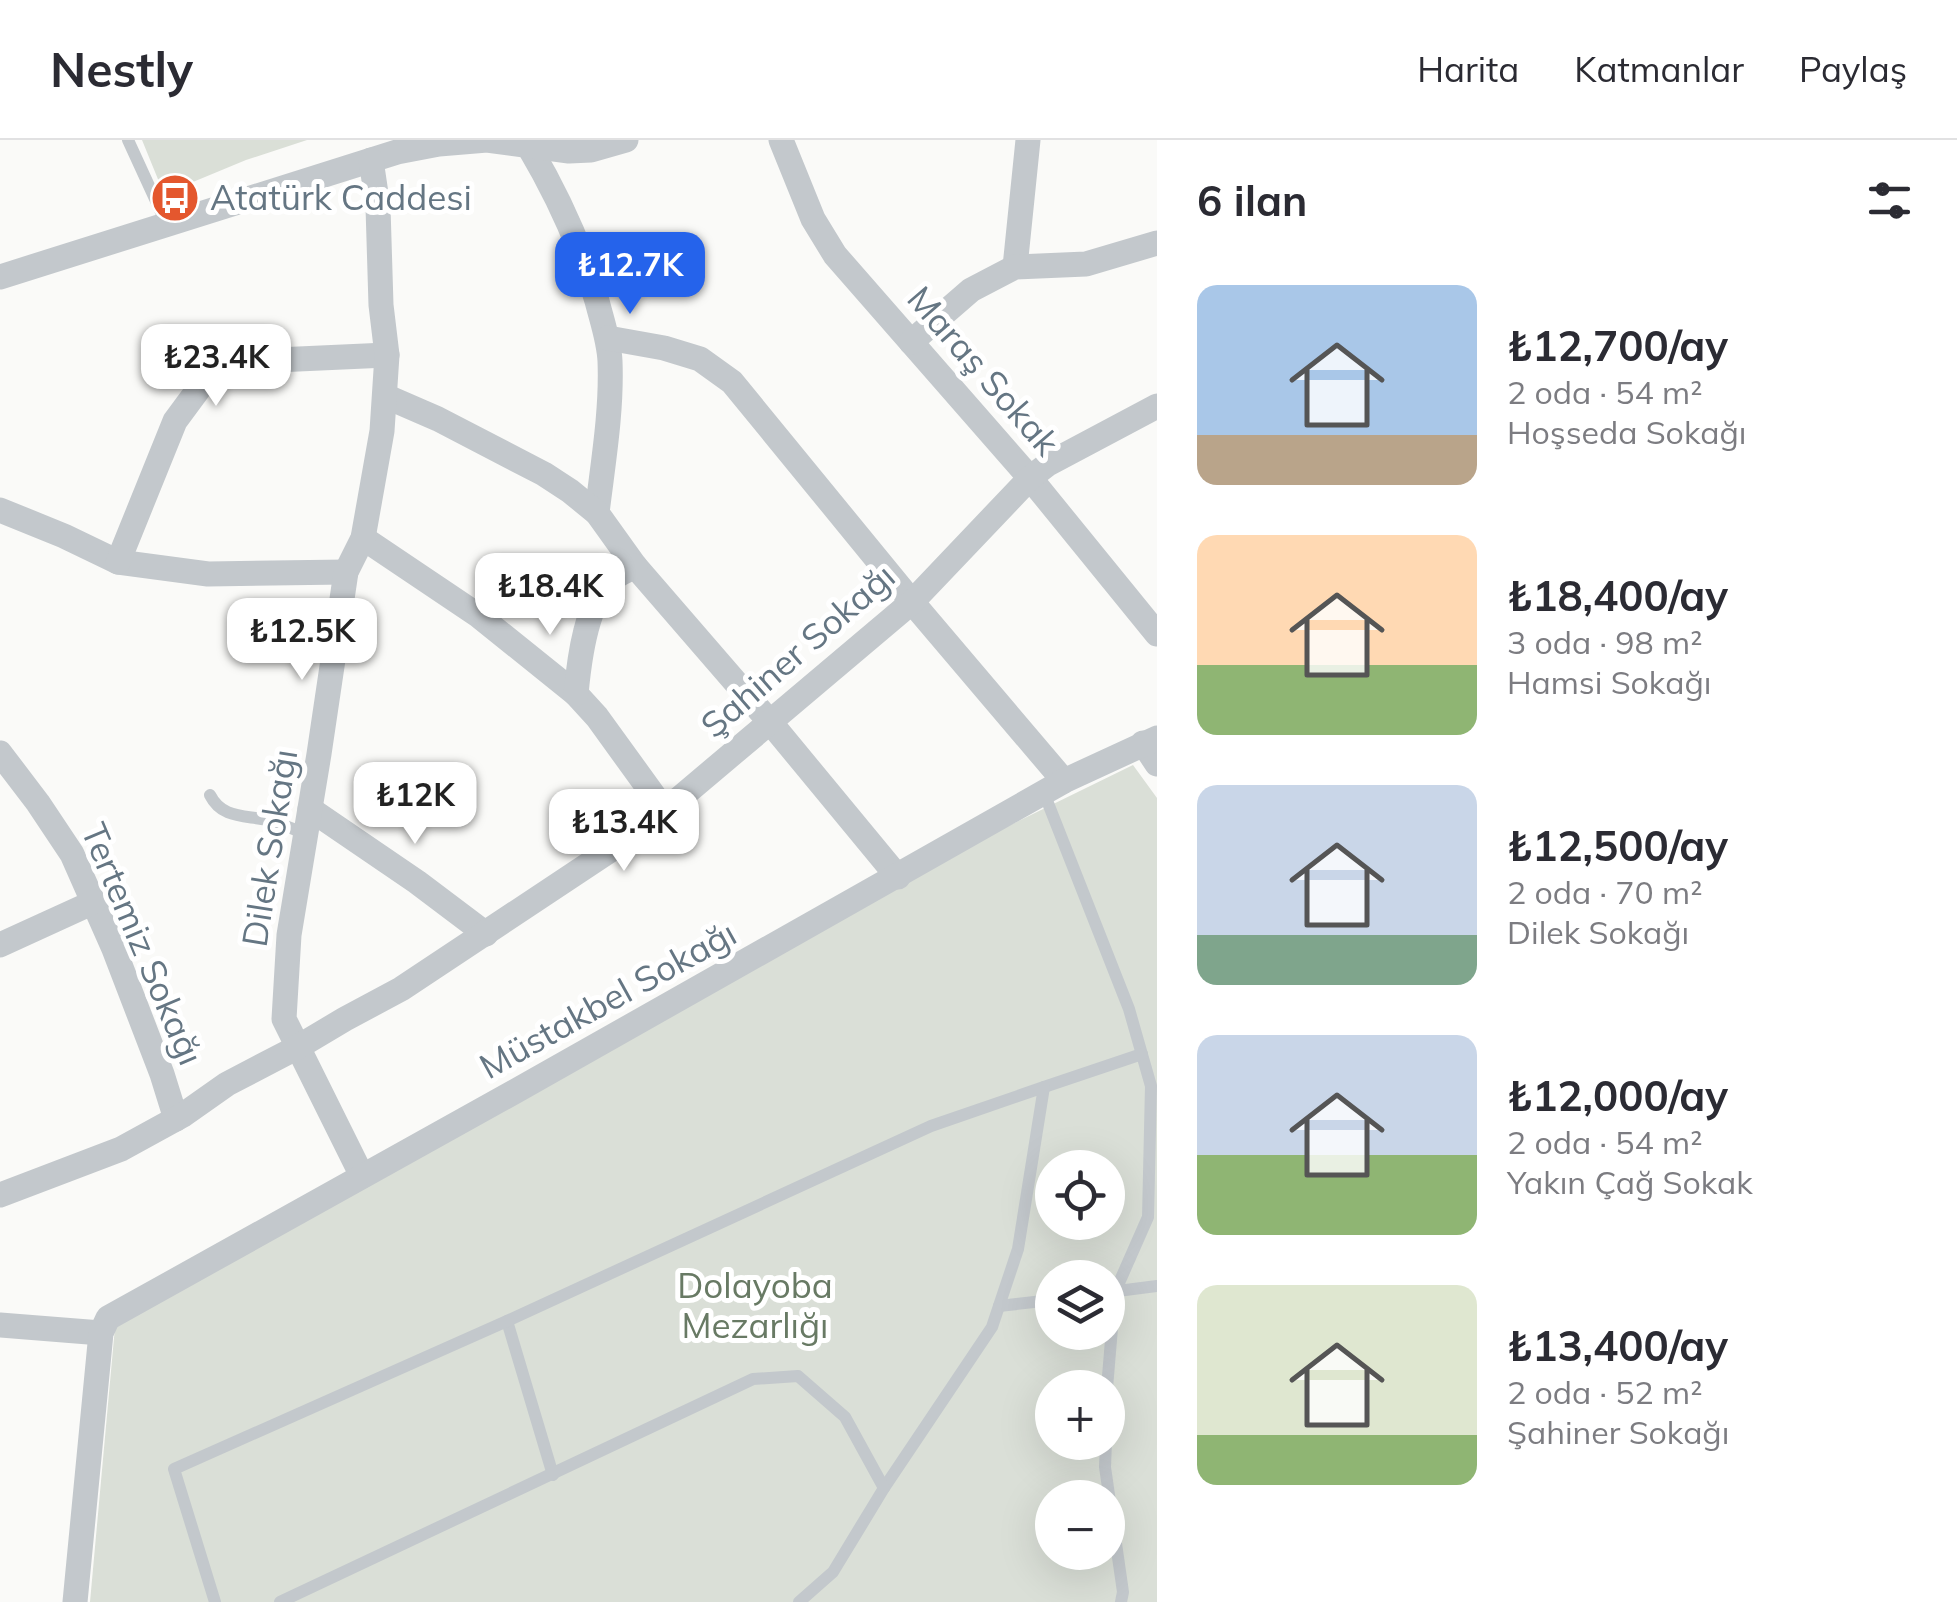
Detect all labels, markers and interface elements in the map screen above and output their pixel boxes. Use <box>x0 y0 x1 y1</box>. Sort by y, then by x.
text: Nestly <box>50 39 193 99</box>
text: Harita <box>1417 47 1519 91</box>
text: Katmanlar <box>1574 47 1744 91</box>
text: Paylaş <box>1799 47 1907 91</box>
bus stop icon: Atatürk Caddesi̇ <box>149 172 201 224</box>
icon: filters <box>1862 173 1917 228</box>
text: 6 ilan <box>1197 174 1307 227</box>
place label: Atatürk Caddesi̇ <box>210 175 472 219</box>
pin: ₺12.7K <box>549 232 711 317</box>
text: ₺12.7K <box>577 244 683 284</box>
street label: Maraş Sokak <box>898 277 1070 465</box>
text: ₺12,700/ay <box>1507 319 1728 372</box>
pin: ₺23.4K <box>135 324 297 409</box>
icon: home <box>1277 325 1397 445</box>
text: ₺23.4K <box>163 336 269 376</box>
text: 2 oda · 54 m² <box>1507 372 1702 412</box>
text: Hoşseda Sokağı <box>1507 412 1746 452</box>
pin: ₺18.4K <box>469 553 631 638</box>
street label: Şahiner Sokağı <box>691 554 904 747</box>
text: ₺18.4K <box>497 565 603 605</box>
text: ₺18,400/ay <box>1507 569 1728 622</box>
icon: home <box>1277 575 1397 695</box>
pin: ₺12.5K <box>221 598 383 683</box>
text: ₺12.5K <box>249 610 355 650</box>
text: 3 oda · 98 m² <box>1507 622 1702 662</box>
text: Hamsi Sokağı <box>1507 662 1711 702</box>
street label: Dilek Sokağı <box>232 746 306 950</box>
pin: ₺12K <box>356 762 474 847</box>
text: ₺12K <box>376 774 454 814</box>
pin: ₺13.4K <box>543 789 705 874</box>
text: ₺13.4K <box>571 801 677 841</box>
street label: Tertemiz Sokağı <box>72 816 214 1071</box>
text: ₺12,500/ay <box>1507 819 1728 872</box>
icon: home <box>1277 825 1397 945</box>
text: 2 oda · 70 m² <box>1507 872 1702 912</box>
street label: Müstakbel Sokağı <box>472 910 743 1088</box>
text: Dilek Sokağı <box>1507 912 1689 952</box>
text: ₺12,000/ay <box>1507 1069 1728 1122</box>
icon: home <box>1277 1075 1397 1195</box>
text: 2 oda · 54 m² <box>1507 1122 1702 1162</box>
map controls <box>1035 1150 1125 1570</box>
button: locate <box>1035 1150 1125 1240</box>
text: Yakın Çağ Sokak <box>1507 1162 1753 1202</box>
button: layers <box>1035 1260 1125 1350</box>
park label: Dolayoba Mezarlığı <box>677 1263 833 1347</box>
text: ₺13,400/ay <box>1507 1319 1728 1372</box>
icon: home <box>1277 1325 1397 1445</box>
button: + <box>1035 1370 1125 1460</box>
text: 2 oda · 52 m² <box>1507 1372 1702 1412</box>
text: Şahiner Sokağı <box>1507 1412 1729 1452</box>
button: − <box>1035 1480 1125 1570</box>

